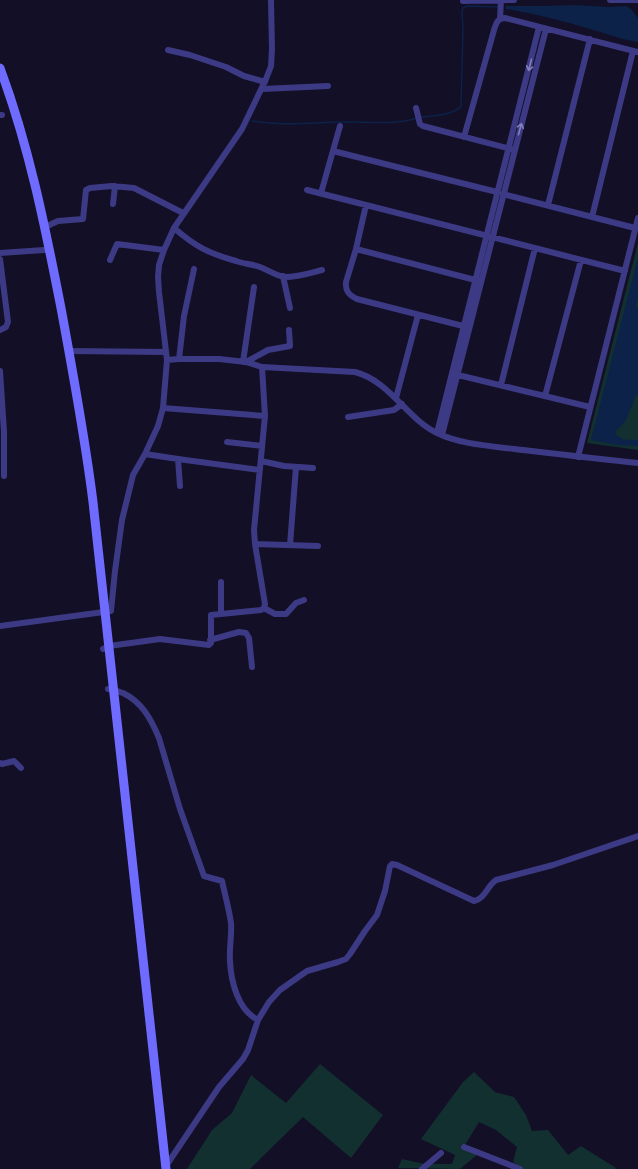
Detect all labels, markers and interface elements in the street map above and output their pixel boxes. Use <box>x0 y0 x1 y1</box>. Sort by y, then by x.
one-way arrow <box>525 58 533 71</box>
one-way arrow <box>517 123 524 136</box>

